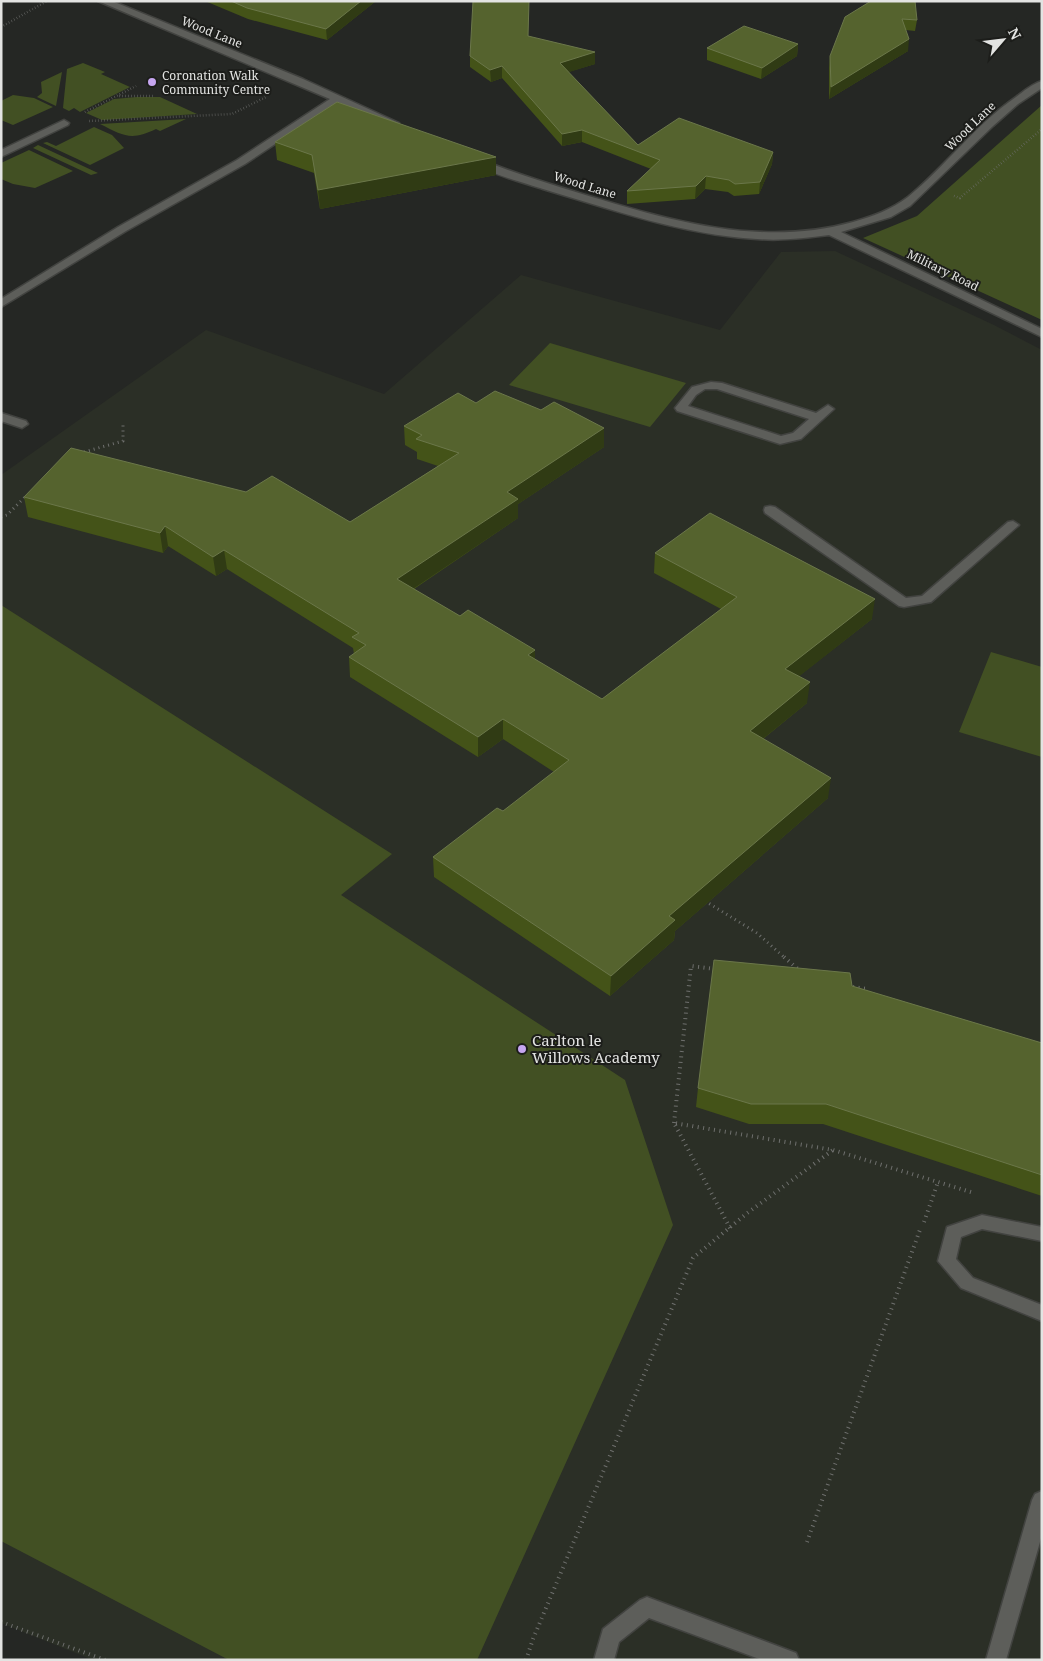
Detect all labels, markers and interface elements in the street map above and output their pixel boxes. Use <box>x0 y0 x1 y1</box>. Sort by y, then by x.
street label: Wood Lane <box>179 12 245 52</box>
north arrow <box>978 15 1028 65</box>
text: N <box>1004 24 1026 43</box>
place label: Coronation Walk Community Centre <box>162 67 270 98</box>
marker: Coronation Walk Community Centre <box>146 76 158 88</box>
street label: Wood Lane <box>941 97 999 155</box>
street label: Wood Lane <box>552 167 618 203</box>
street label: Military Road <box>904 245 982 295</box>
place label: Carlton le Willows Academy <box>532 1030 660 1067</box>
marker: Carlton le Willows Academy <box>516 1043 528 1055</box>

